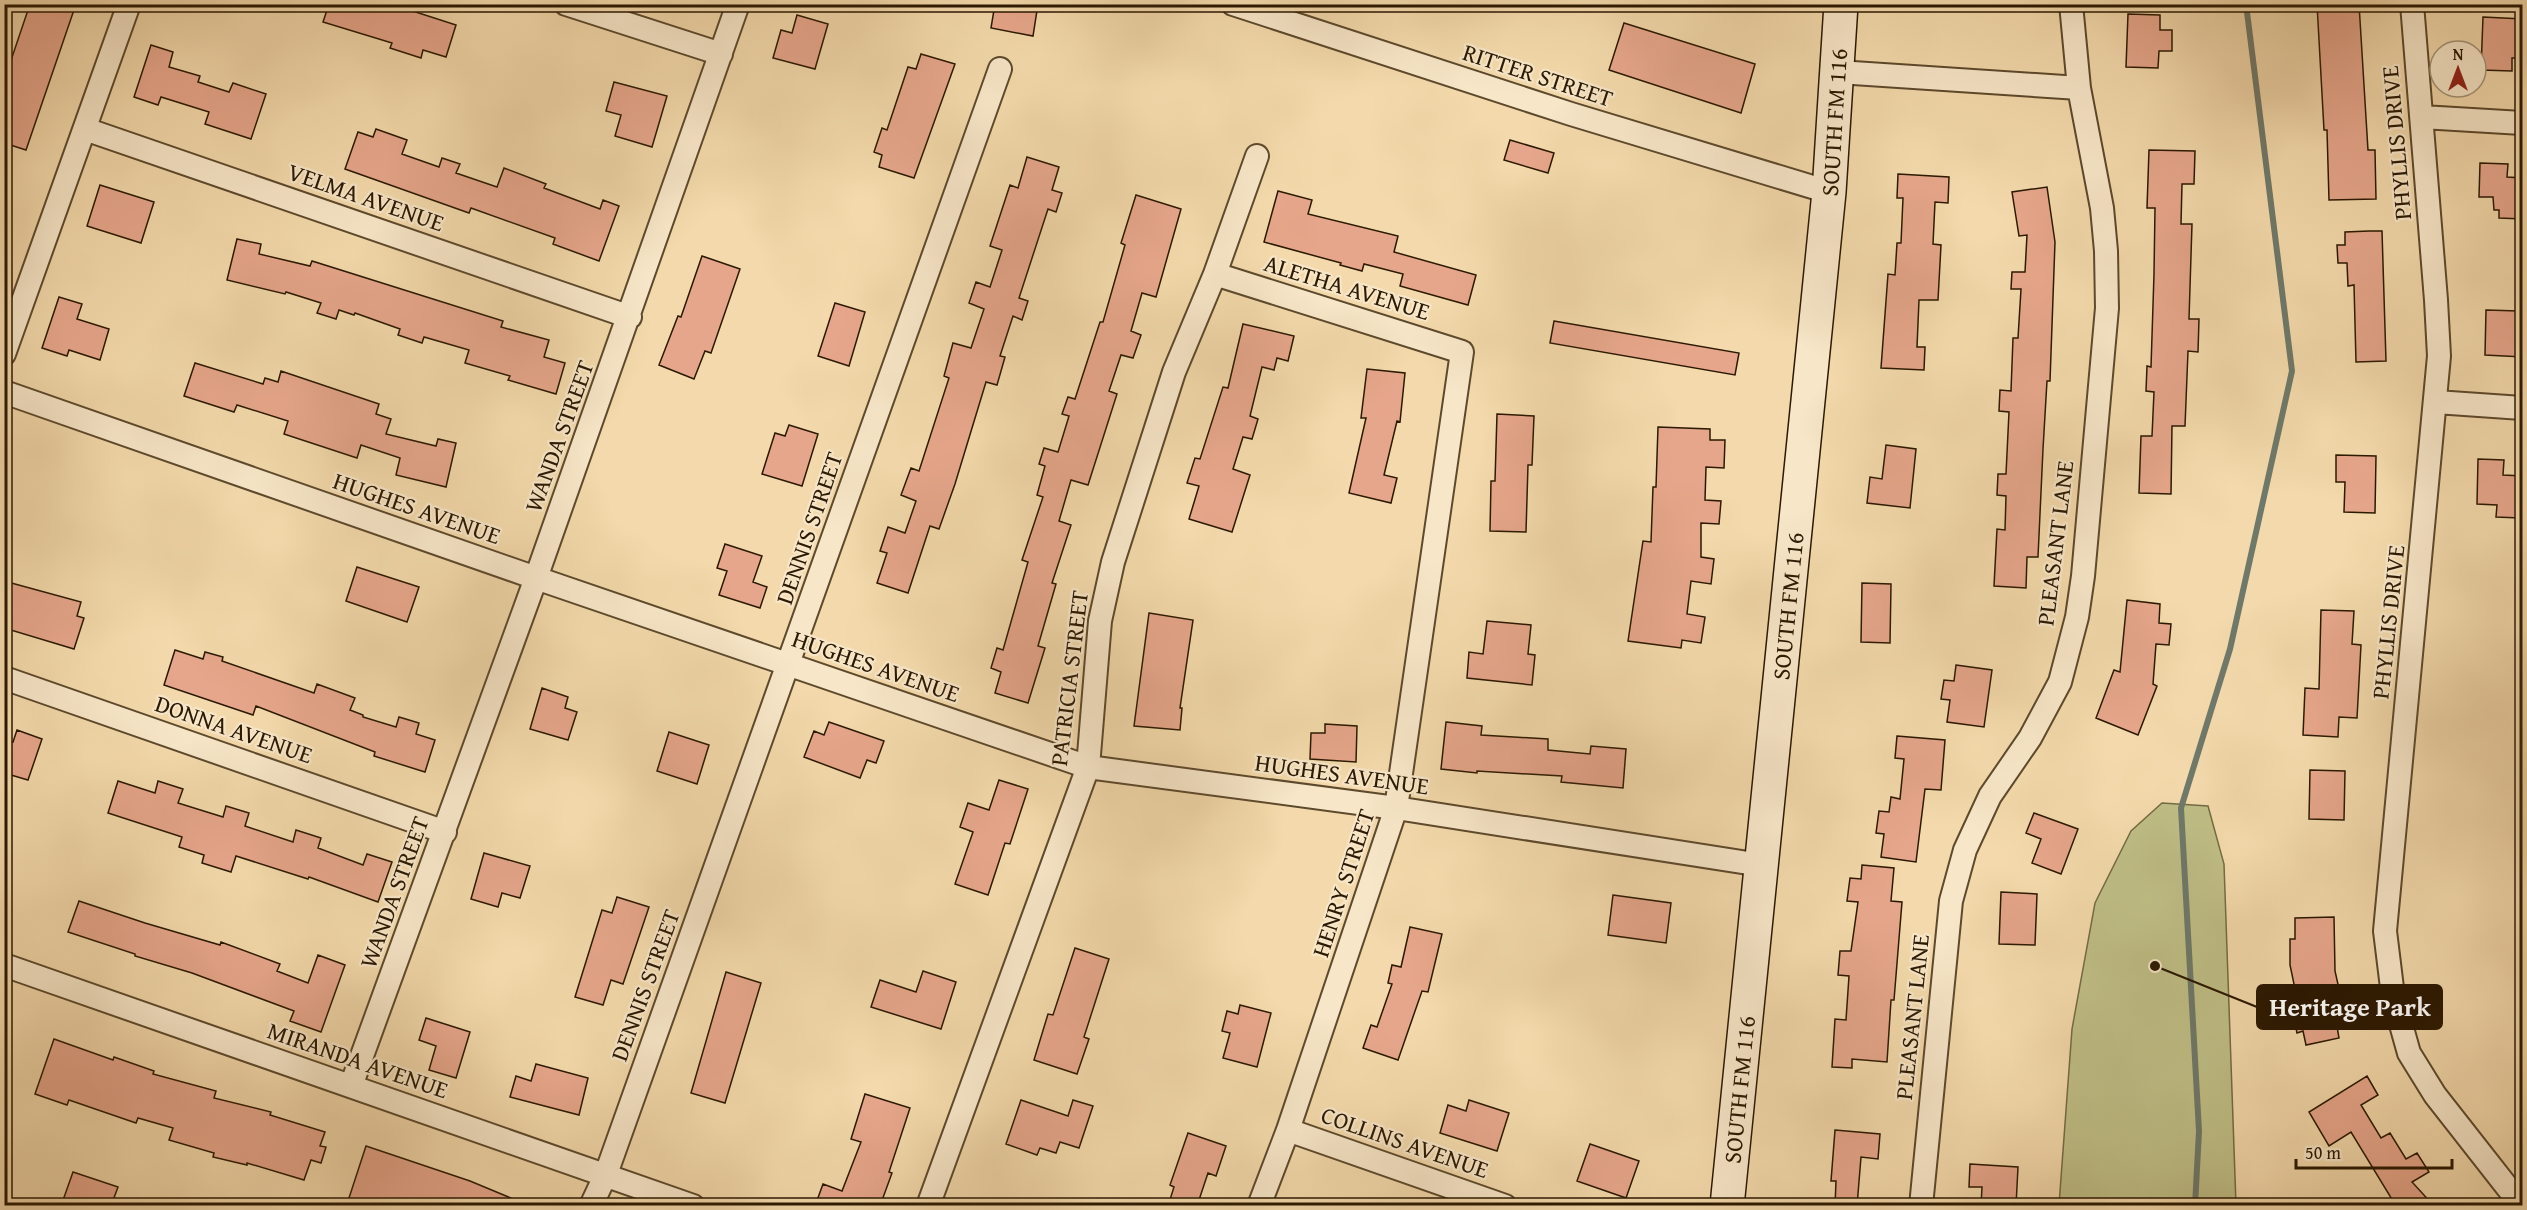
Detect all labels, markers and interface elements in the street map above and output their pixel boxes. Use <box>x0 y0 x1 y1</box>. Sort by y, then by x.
street label: RITTER STREET <box>1458 34 1618 116</box>
north arrow <box>2428 39 2488 99</box>
text: N <box>2453 42 2464 66</box>
street label: SOUTH FM 116 <box>1811 47 1856 197</box>
street label: PHYLLIS DRIVE <box>2372 64 2420 222</box>
street label: VELMA AVENUE <box>283 154 449 240</box>
street label: ALETHA AVENUE <box>1260 245 1434 329</box>
street label: WANDA STREET <box>515 355 603 517</box>
street label: DENNIS STREET <box>767 447 851 609</box>
street label: PLEASANT LANE <box>2028 458 2082 628</box>
street label: HUGHES AVENUE <box>329 463 505 553</box>
street label: SOUTH FM 116 <box>1763 531 1812 682</box>
street label: PHYLLIS DRIVE <box>2363 543 2413 701</box>
street label: PATRICIA STREET <box>1041 588 1097 768</box>
street label: HUGHES AVENUE <box>788 621 964 711</box>
street label: DONNA AVENUE <box>151 686 317 772</box>
street label: HUGHES AVENUE <box>1253 744 1431 804</box>
street label: HENRY STREET <box>1303 804 1383 962</box>
street label: WANDA STREET <box>350 811 438 973</box>
street label: DENNIS STREET <box>601 904 689 1066</box>
street label: PLEASANT LANE <box>1886 933 1938 1101</box>
callout: Heritage Park <box>2257 985 2442 1029</box>
text: Heritage Park <box>2269 987 2431 1026</box>
street label: MIRANDA AVENUE <box>263 1013 453 1107</box>
street label: SOUTH FM 116 <box>1714 1014 1764 1165</box>
street label: COLLINS AVENUE <box>1316 1097 1494 1187</box>
scale bar <box>2296 1132 2452 1170</box>
text: 50 m <box>2305 1139 2341 1166</box>

